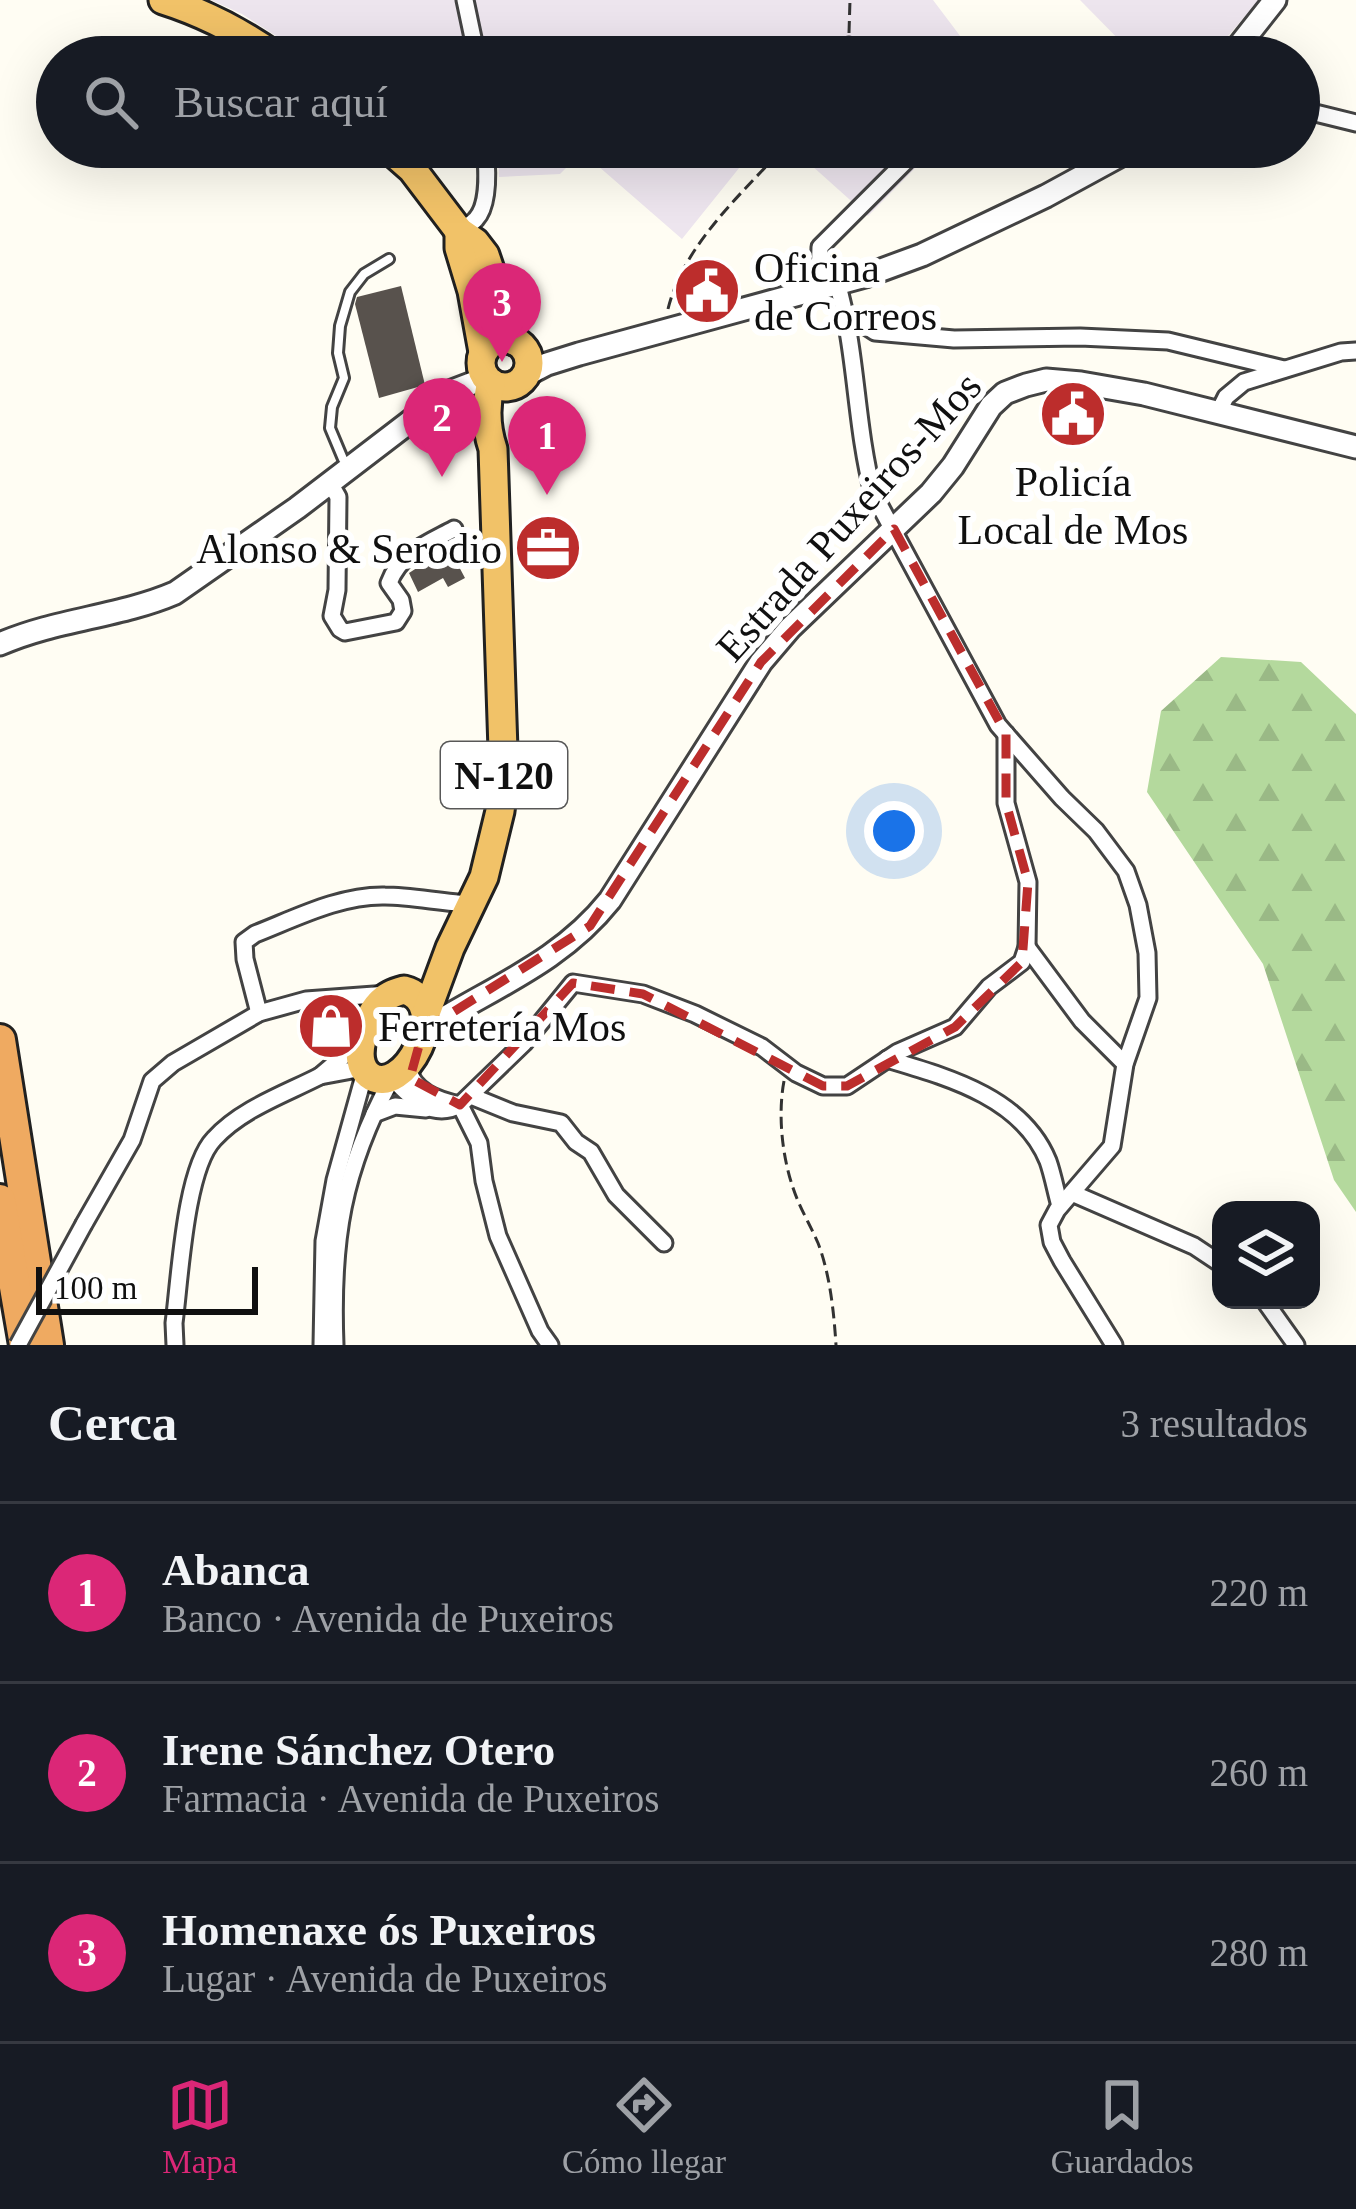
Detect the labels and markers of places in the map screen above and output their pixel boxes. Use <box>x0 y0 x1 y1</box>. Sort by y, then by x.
place label: Oficina de Correos <box>754 245 937 339</box>
public building icon: Oficina de Correos <box>672 256 742 326</box>
pin: 3 <box>463 263 541 362</box>
pin: 2 <box>403 378 481 477</box>
public building icon: Policía Local de Mos <box>1038 379 1108 449</box>
pin: 1 <box>508 396 586 495</box>
place label: Policía Local de Mos <box>958 459 1188 553</box>
office icon: Alonso & Serodio <box>513 513 583 583</box>
place label: Alonso & Serodio <box>196 526 502 572</box>
shop icon: Ferretería Mos <box>296 991 366 1061</box>
place label: Ferretería Mos <box>378 1004 626 1050</box>

